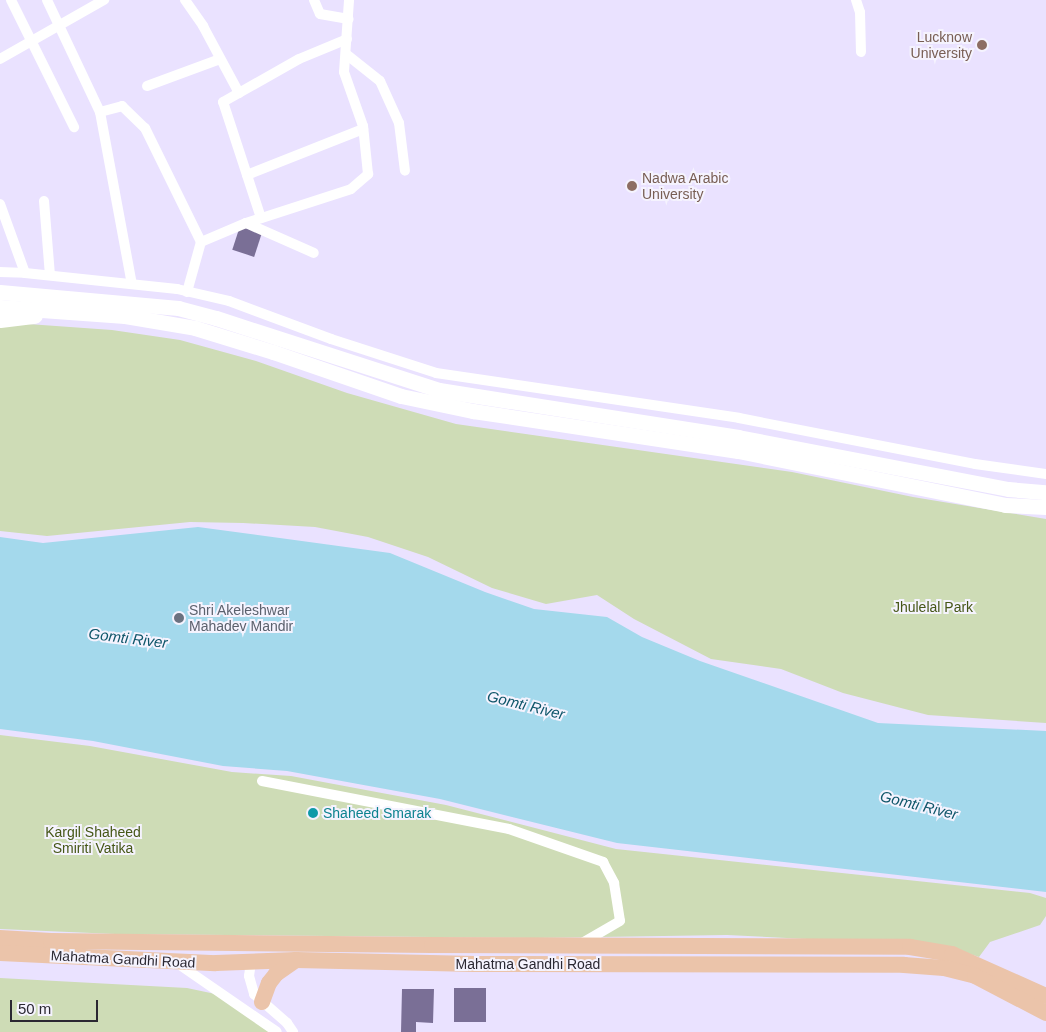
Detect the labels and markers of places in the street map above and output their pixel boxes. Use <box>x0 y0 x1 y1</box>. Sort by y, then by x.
place label: Lucknow University <box>911 29 972 62</box>
marker: Lucknow University <box>976 39 988 51</box>
place label: Nadwa Arabic University <box>642 170 729 202</box>
marker: Nadwa Arabic University <box>626 180 638 192</box>
place label: Shri Akeleshwar Mahadev Mandir <box>189 602 293 634</box>
marker: Shri Akeleshwar Mahadev Mandir <box>173 612 185 624</box>
place label: Shaheed Smarak <box>323 805 431 821</box>
marker: Shaheed Smarak <box>307 807 319 819</box>

